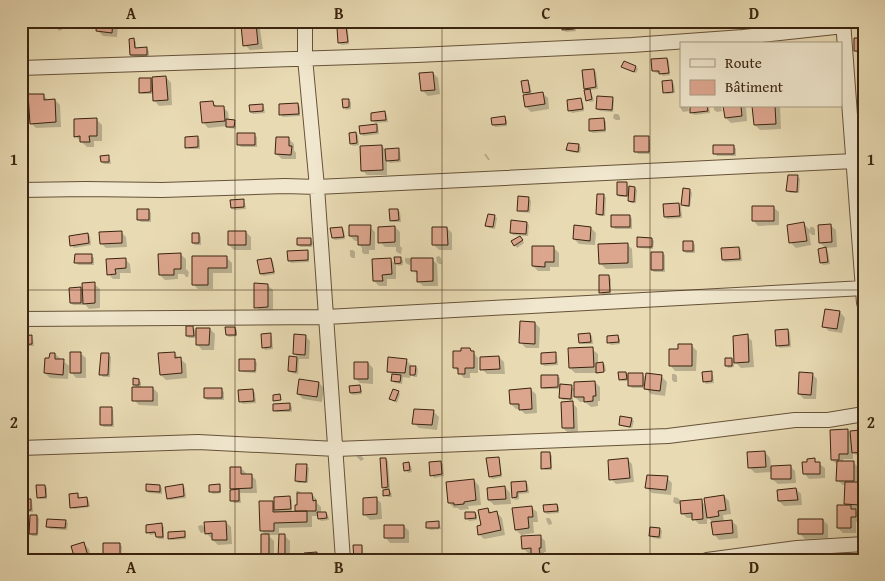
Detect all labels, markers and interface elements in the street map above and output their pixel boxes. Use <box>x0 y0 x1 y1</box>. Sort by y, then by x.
text: A <box>126 1 137 25</box>
text: B <box>334 1 344 25</box>
text: C <box>541 1 551 25</box>
text: D <box>749 1 759 25</box>
legend <box>680 42 842 108</box>
text: Route <box>725 52 762 73</box>
text: Bâtiment <box>725 76 784 97</box>
text: 1 <box>10 147 18 171</box>
text: 1 <box>867 147 875 171</box>
text: 2 <box>10 410 18 434</box>
text: 2 <box>867 410 875 434</box>
text: A <box>126 555 137 579</box>
text: B <box>334 555 344 579</box>
text: C <box>541 555 551 579</box>
text: D <box>749 555 759 579</box>

